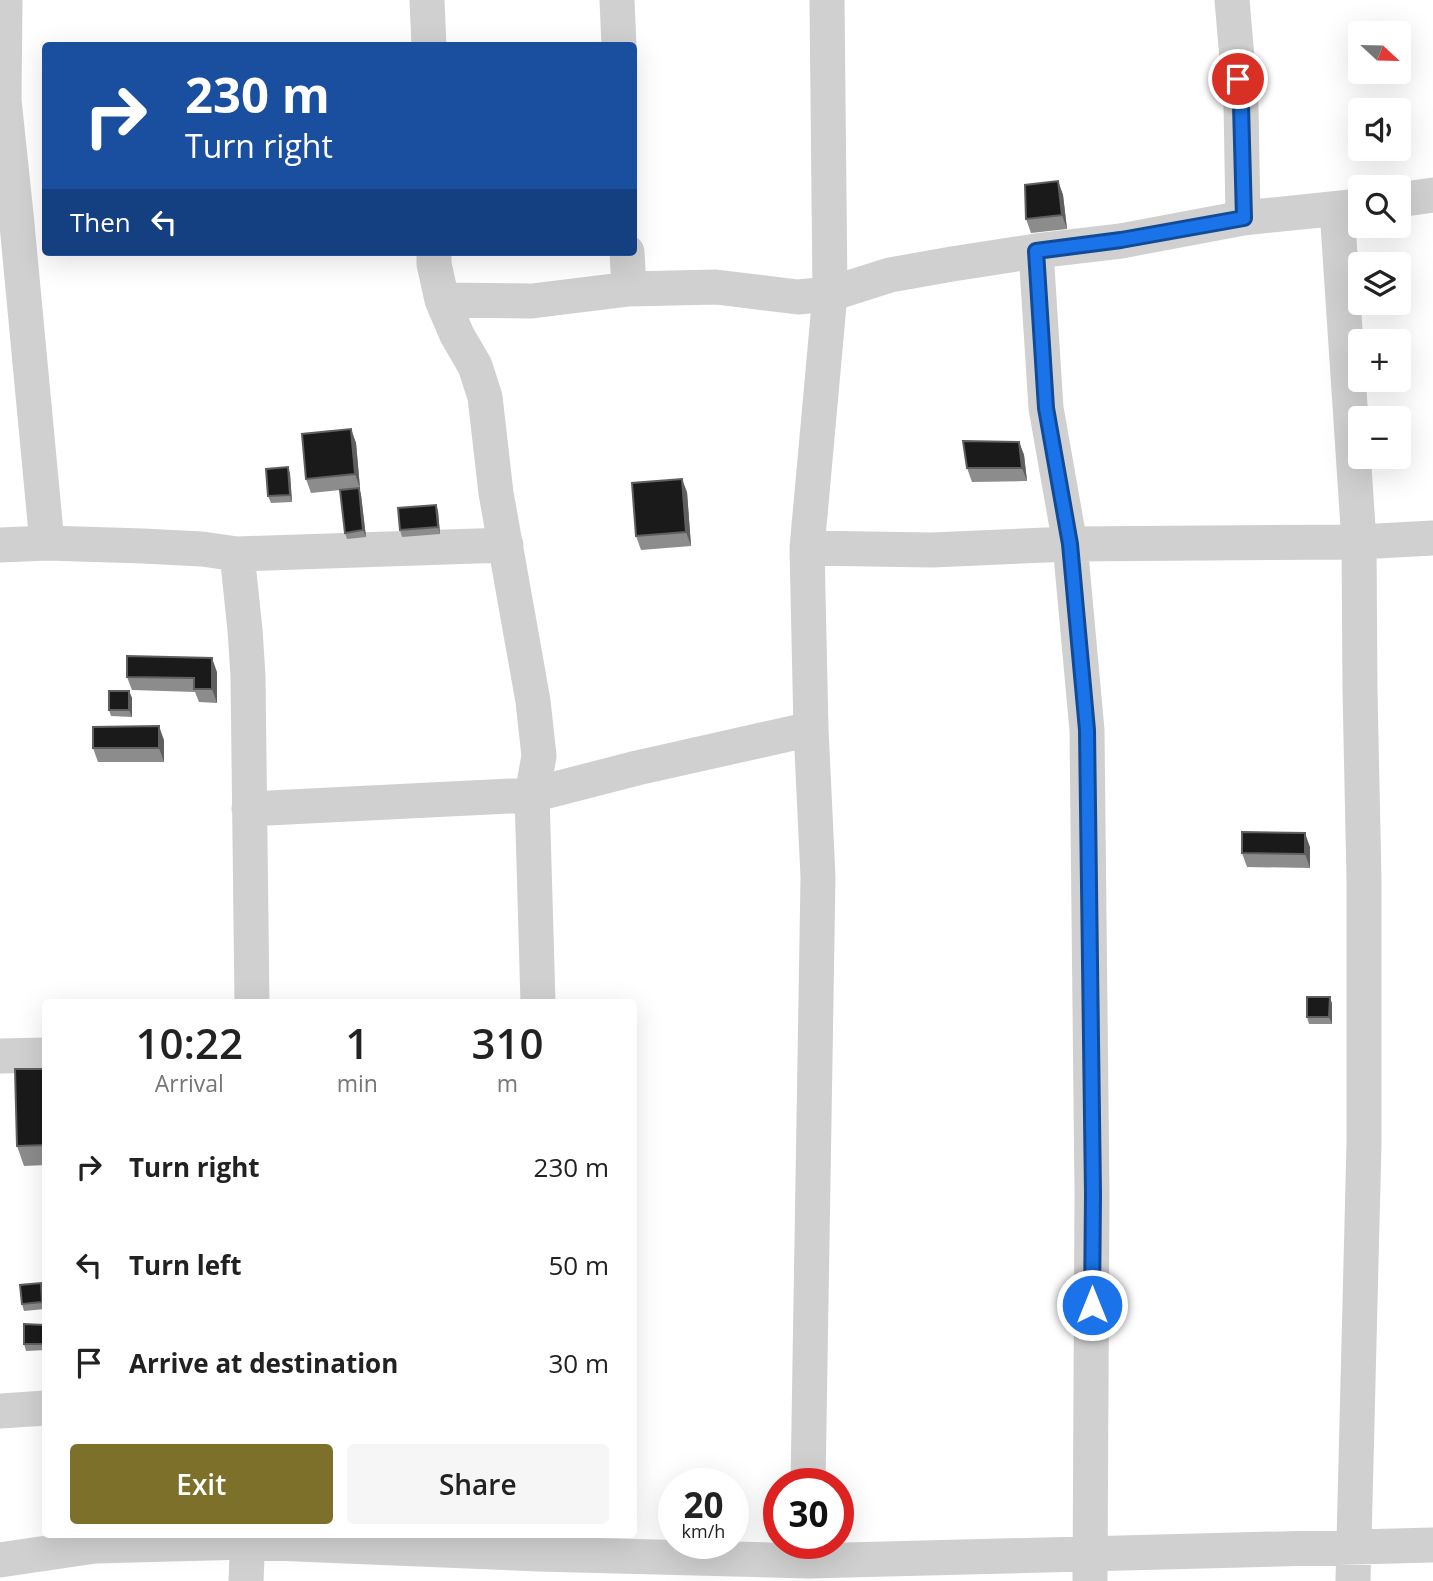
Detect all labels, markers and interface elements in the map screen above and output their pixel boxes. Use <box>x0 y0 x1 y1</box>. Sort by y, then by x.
north arrow <box>1348 21 1410 84</box>
map controls <box>1348 21 1411 469</box>
pin <box>1208 49 1268 109</box>
icon: arrive <box>1219 60 1257 98</box>
text: 230 m <box>185 61 330 127</box>
icon: right <box>70 70 161 161</box>
button: sound <box>1348 98 1411 161</box>
text: Turn right <box>185 124 333 167</box>
button: search <box>1348 175 1411 238</box>
icon: left <box>145 203 183 241</box>
text: Then <box>70 204 131 240</box>
button: layers <box>1348 252 1411 315</box>
button: + <box>1348 329 1411 392</box>
button: − <box>1348 406 1411 469</box>
text: 10:22 <box>136 1014 243 1071</box>
text: 1 <box>345 1014 369 1071</box>
text: 310 <box>471 1014 543 1071</box>
text: Arrival <box>155 1067 224 1099</box>
text: min <box>337 1067 378 1099</box>
text: m <box>497 1067 518 1099</box>
icon: right <box>70 1148 108 1186</box>
text: Turn right <box>129 1149 260 1185</box>
text: 230 m <box>534 1149 609 1185</box>
icon: left <box>70 1246 108 1284</box>
text: Turn left <box>129 1247 241 1283</box>
text: 50 m <box>548 1247 609 1283</box>
position arrow <box>1055 1268 1129 1342</box>
icon: arrive <box>70 1344 108 1382</box>
text: Arrive at destination <box>129 1345 398 1381</box>
text: 30 m <box>548 1345 609 1381</box>
button: Exit <box>70 1444 333 1524</box>
button: Share <box>347 1444 609 1524</box>
speed limit sign: 30 <box>763 1468 854 1559</box>
text: 20 <box>683 1481 724 1528</box>
text: km/h <box>682 1519 725 1543</box>

